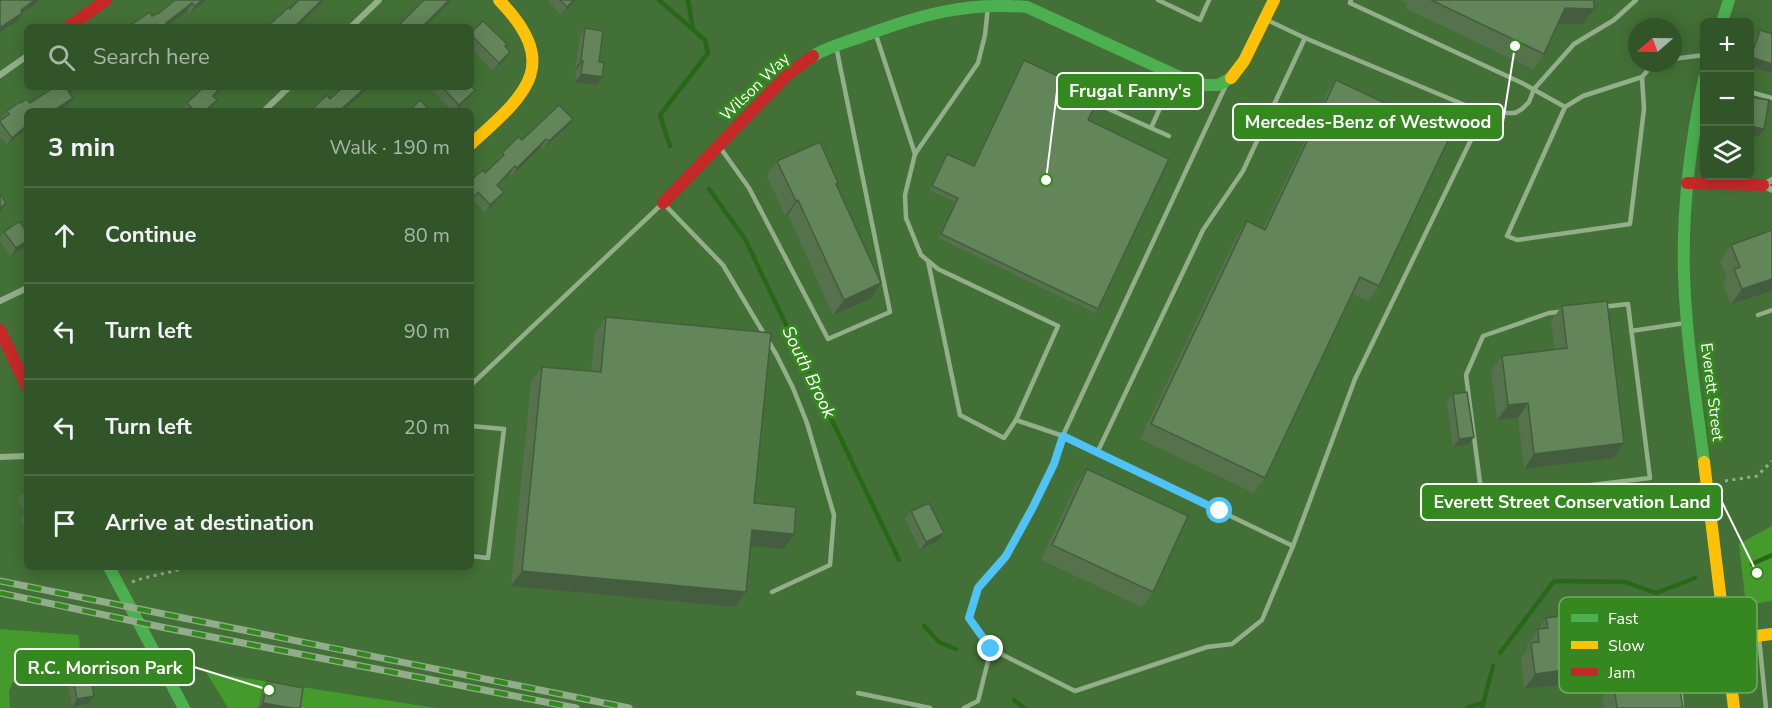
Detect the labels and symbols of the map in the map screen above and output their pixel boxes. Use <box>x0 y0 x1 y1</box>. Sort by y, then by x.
north arrow <box>1628 18 1682 72</box>
street label: Wilson Way <box>715 48 795 126</box>
callout: Frugal Fanny's <box>1057 73 1203 109</box>
text: Frugal Fanny's <box>1069 79 1191 103</box>
callout: Mercedes-Benz of Westwood <box>1233 104 1503 140</box>
text: Mercedes-Benz of Westwood <box>1245 110 1491 134</box>
water label: South Brook <box>776 322 842 423</box>
street label: Everett Street <box>1695 342 1729 443</box>
callout: Everett Street Conservation Land <box>1421 484 1722 520</box>
text: Everett Street Conservation Land <box>1433 490 1711 514</box>
route start <box>1206 497 1232 523</box>
legend <box>1559 597 1757 693</box>
text: Fast <box>1608 608 1639 630</box>
route end <box>977 635 1003 661</box>
text: Slow <box>1608 635 1645 657</box>
callout: R.C. Morrison Park <box>15 649 194 685</box>
text: R.C. Morrison Park <box>27 656 183 680</box>
text: Jam <box>1607 662 1635 684</box>

